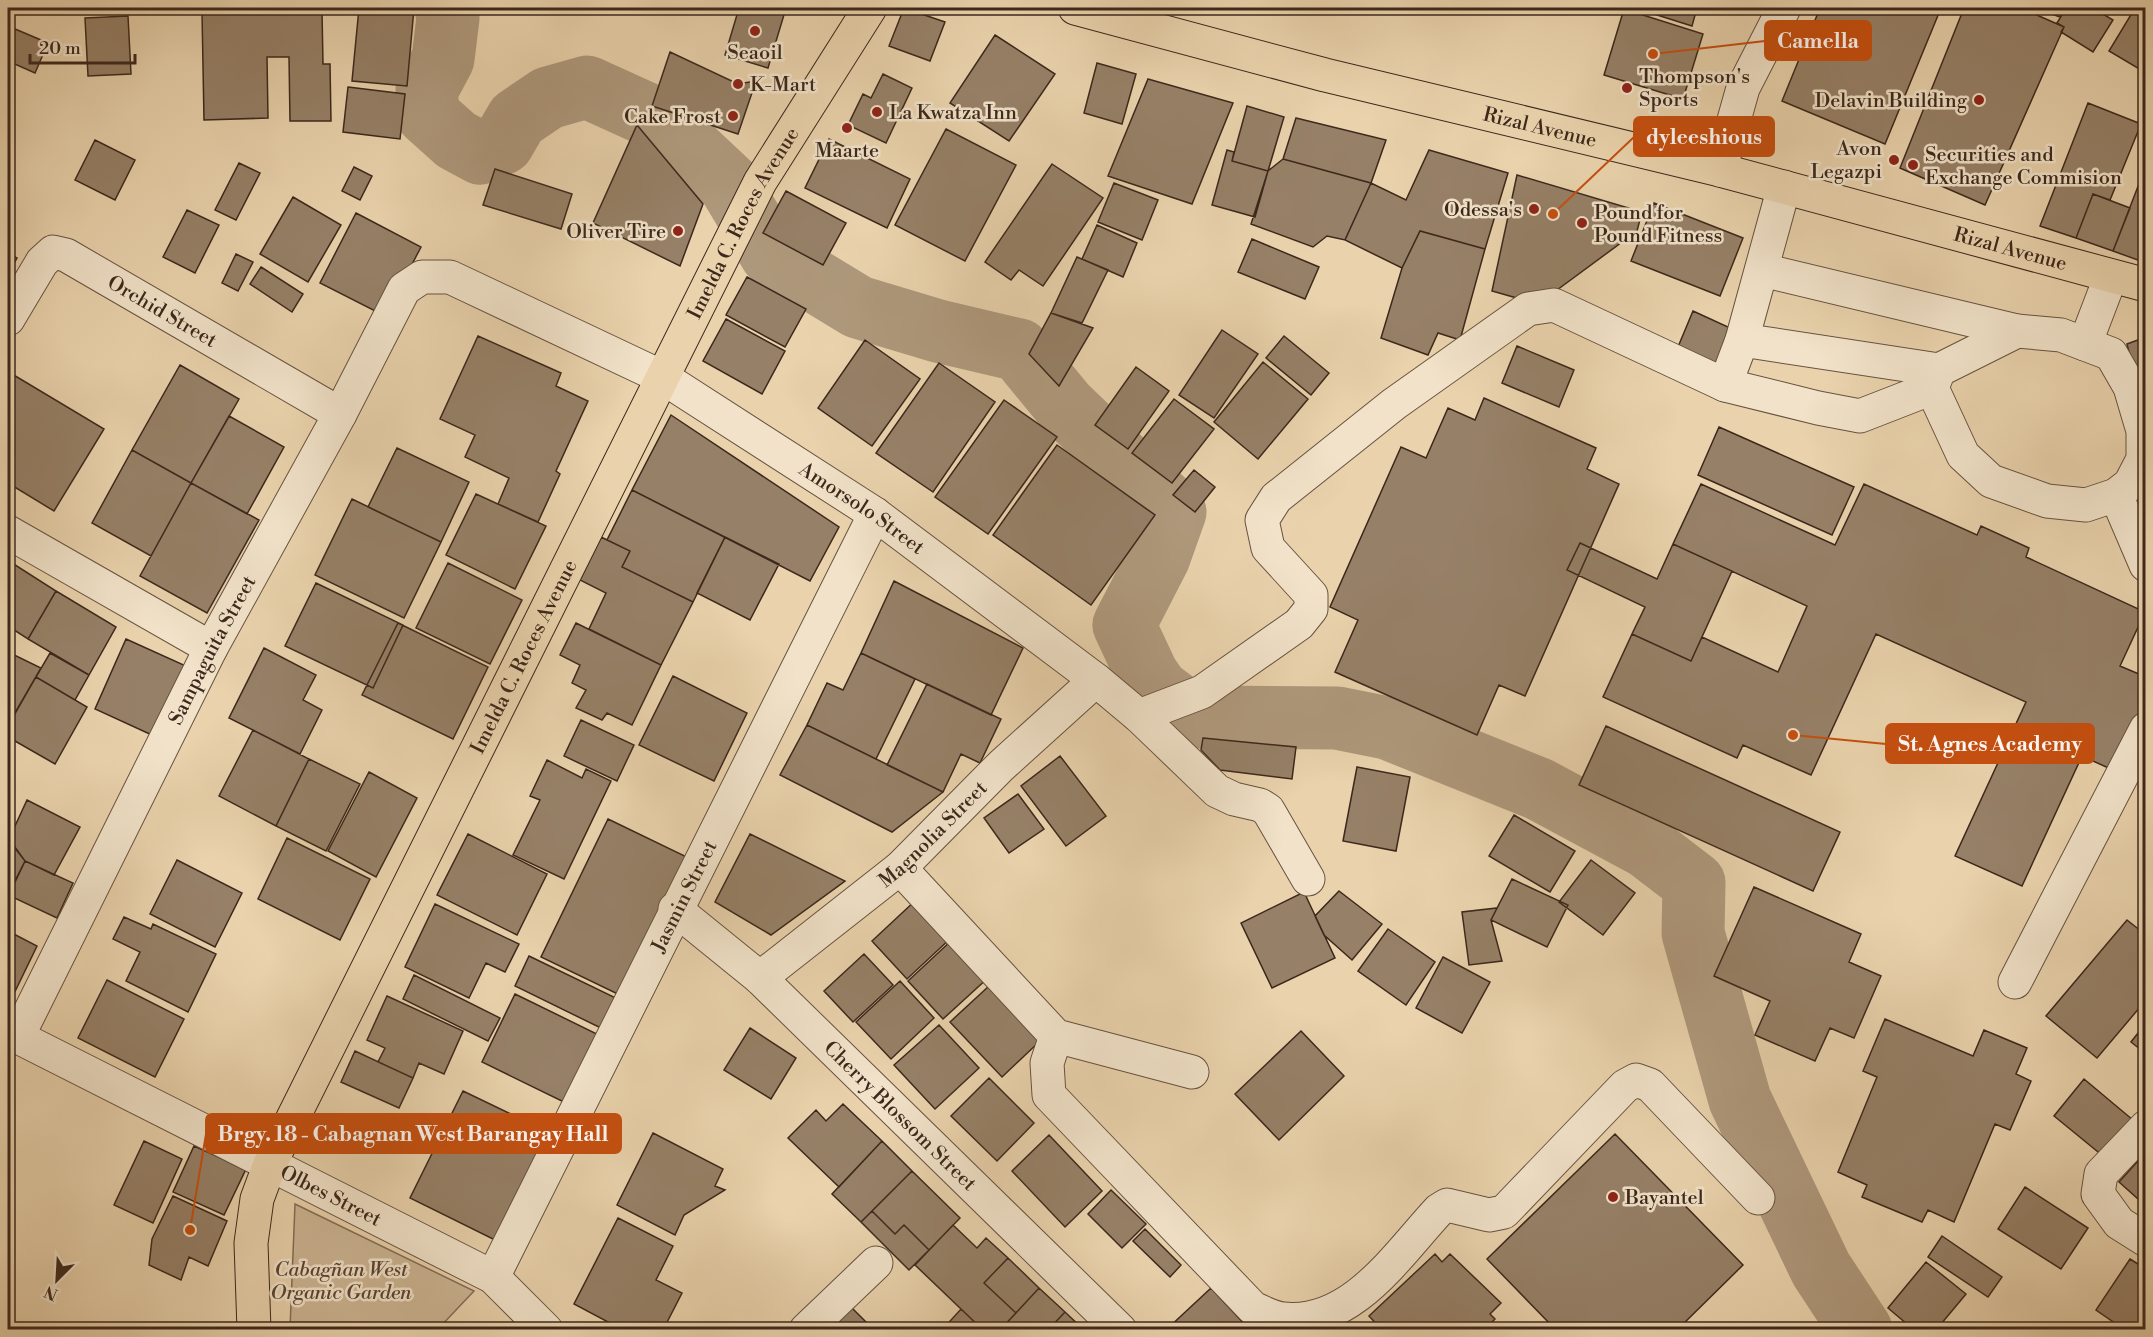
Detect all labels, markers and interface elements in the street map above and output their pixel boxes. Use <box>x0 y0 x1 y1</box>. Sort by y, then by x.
callout: Camella <box>1765 21 1871 60</box>
marker: Seaoil <box>748 24 762 38</box>
scale bar <box>30 27 135 65</box>
text: Camella <box>1777 29 1860 55</box>
text: 20 m <box>39 37 81 60</box>
place label: Seaoil <box>727 41 783 66</box>
place label: Thompson's Sports <box>1639 65 1750 113</box>
place label: K-Mart <box>750 73 816 98</box>
marker: K-Mart <box>731 77 745 91</box>
marker: Thompson's Sports <box>1620 81 1634 95</box>
place label: Delavin Building <box>1815 89 1968 114</box>
marker: Delavin Building <box>1972 93 1986 107</box>
place label: La Kwatza Inn <box>889 101 1017 126</box>
street label: Rizal Avenue <box>1480 102 1599 154</box>
place label: Cake Frost <box>624 105 721 130</box>
marker: La Kwatza Inn <box>870 105 884 119</box>
marker: Cake Frost <box>726 109 740 123</box>
callout: dyleeshious <box>1634 117 1774 156</box>
marker: Maarte <box>840 121 854 135</box>
street label: Imelda C. Roces Avenue <box>683 123 805 324</box>
text: dyleeshious <box>1646 125 1762 151</box>
place label: Avon Legazpi <box>1810 137 1882 185</box>
place label: Maarte <box>815 139 879 164</box>
place label: Securities and Exchange Commision <box>1925 143 2122 191</box>
marker: Avon Legazpi <box>1887 153 1901 167</box>
marker: Securities and Exchange Commision <box>1906 158 1920 172</box>
place label: Odessa's <box>1444 198 1522 223</box>
place label: Pound for Pound Fitness <box>1594 201 1722 249</box>
marker: Odessa's <box>1527 202 1541 216</box>
marker: Pound for Pound Fitness <box>1575 216 1589 230</box>
place label: Oliver Tire <box>566 220 666 245</box>
street label: Rizal Avenue <box>1951 223 2069 277</box>
marker: Oliver Tire <box>671 224 685 238</box>
street label: Orchid Street <box>102 271 221 354</box>
street label: Amorsolo Street <box>793 457 929 561</box>
street label: Imelda C. Roces Avenue <box>466 556 584 758</box>
street label: Sampaguita Street <box>164 572 262 729</box>
callout: St. Agnes Academy <box>1886 724 2094 763</box>
text: St. Agnes Academy <box>1898 732 2082 758</box>
street label: Magnolia Street <box>874 776 993 894</box>
street label: Jasmin Street <box>646 837 724 958</box>
street label: Cherry Blossom Street <box>818 1036 981 1197</box>
callout: Brgy. 18 - Cabagnan West Barangay Hall <box>206 1114 621 1153</box>
text: Brgy. 18 - Cabagnan West Barangay Hall <box>218 1122 608 1148</box>
street label: Olbes Street <box>276 1161 385 1233</box>
place label: Bayantel <box>1624 1186 1704 1211</box>
marker: Bayantel <box>1606 1190 1620 1204</box>
north arrow <box>27 1250 87 1310</box>
park label: Cabagñan West Organic Garden <box>271 1258 412 1306</box>
text: N <box>41 1281 61 1304</box>

